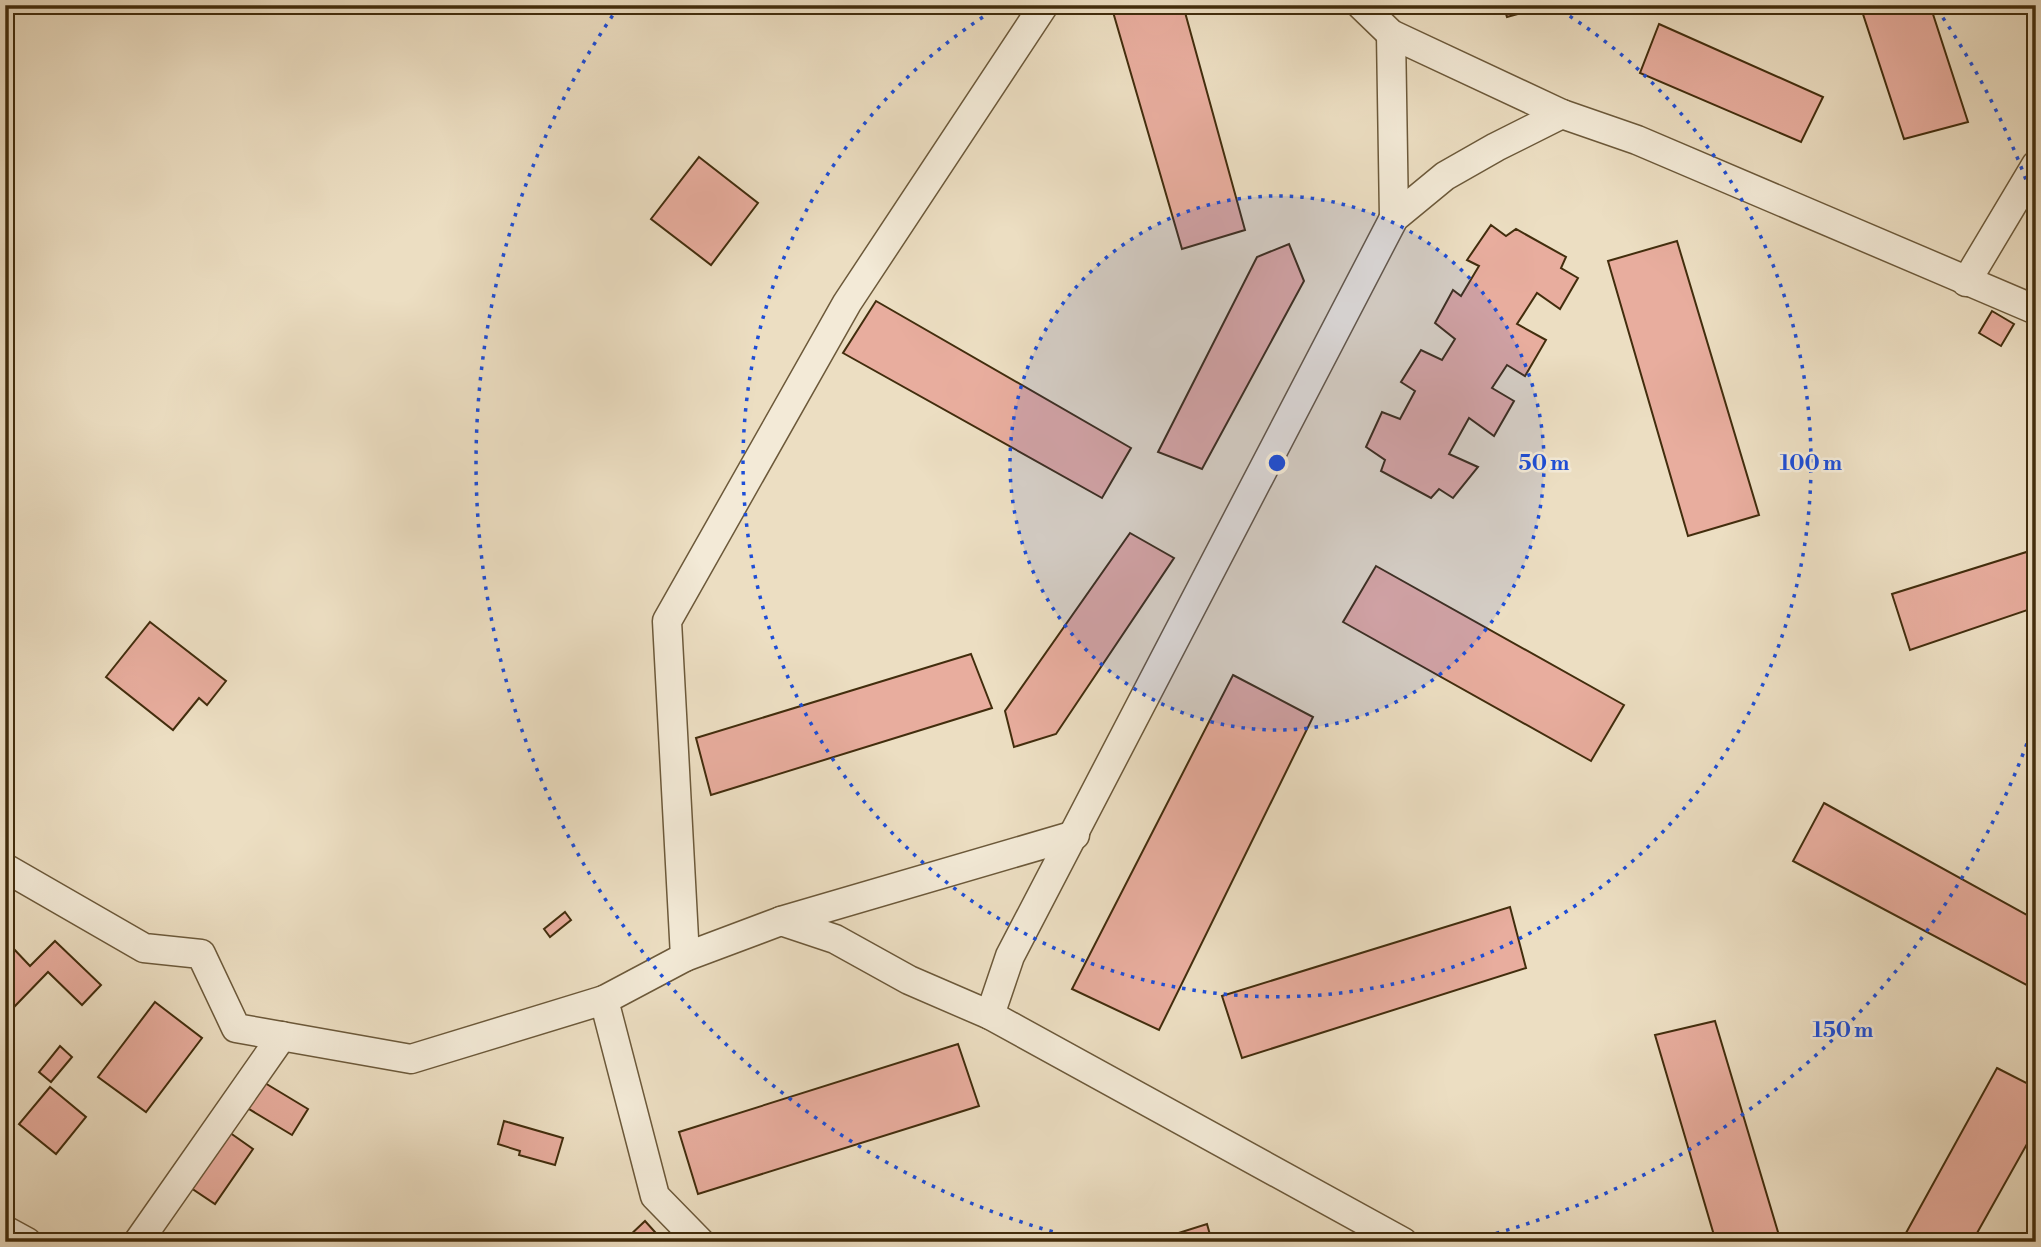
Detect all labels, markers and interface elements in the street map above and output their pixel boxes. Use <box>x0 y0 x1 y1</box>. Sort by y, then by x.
centre of rings <box>1265 451 1289 475</box>
text: 50 m <box>1519 451 1569 477</box>
text: 100 m <box>1780 451 1842 477</box>
text: 150 m <box>1813 1018 1873 1044</box>

